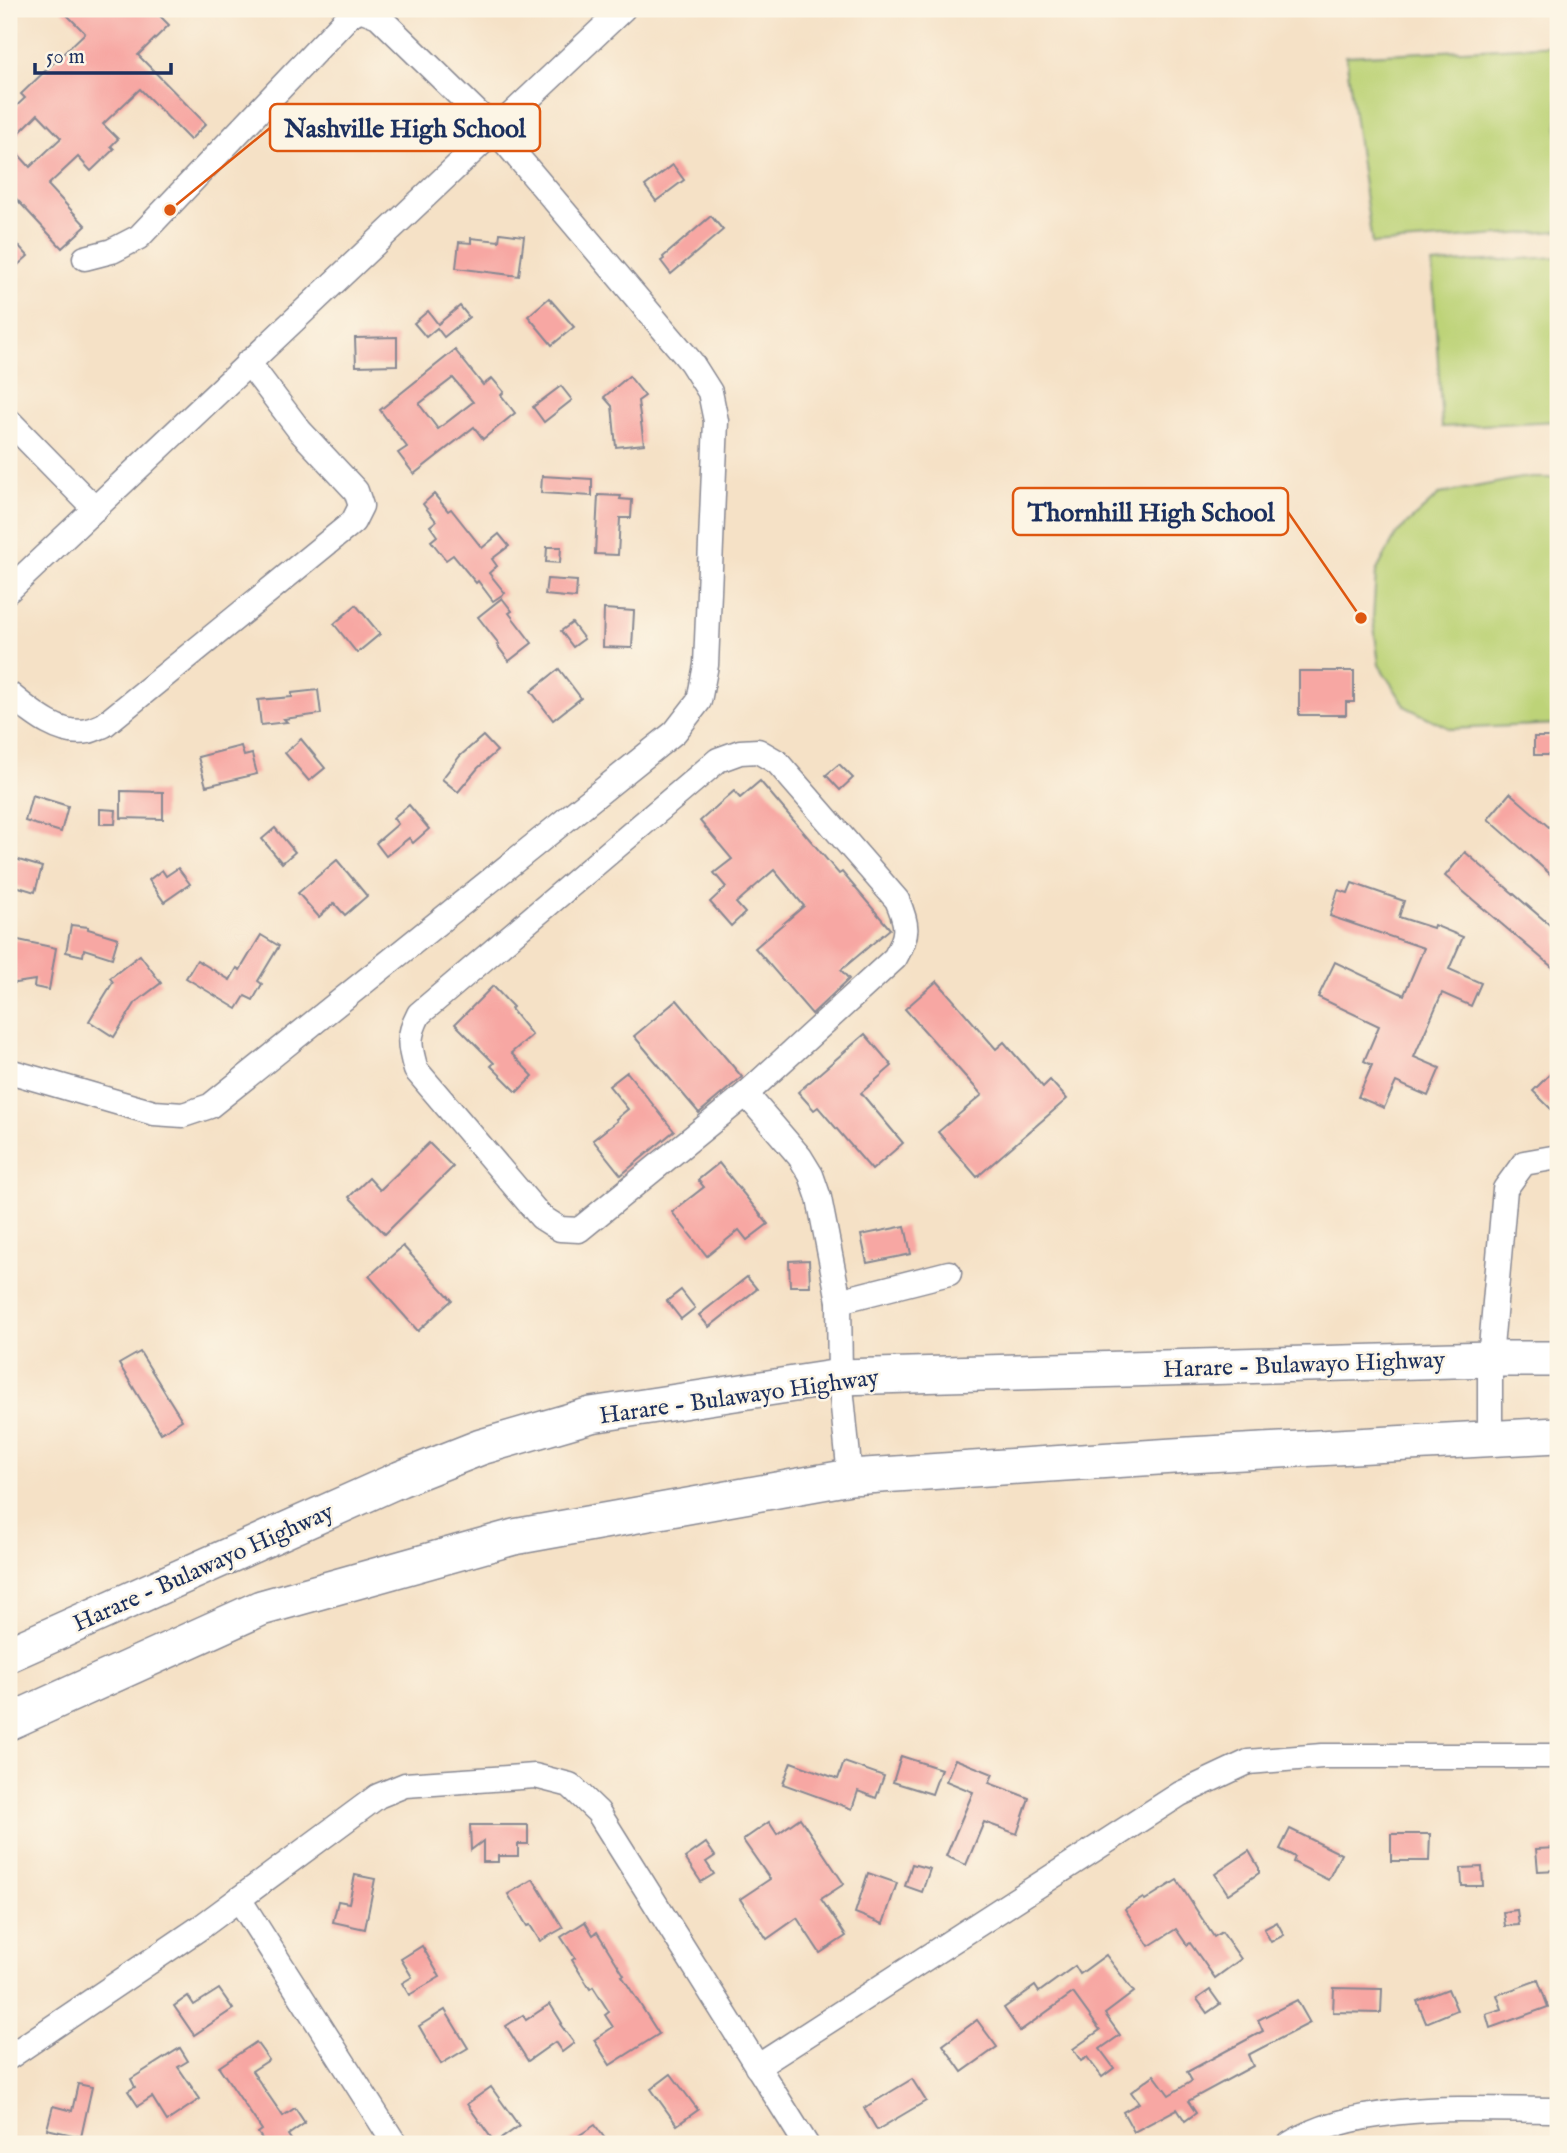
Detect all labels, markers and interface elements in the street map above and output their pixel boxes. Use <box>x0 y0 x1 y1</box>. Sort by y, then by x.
scale bar <box>35 32 172 76</box>
text: 50 m <box>46 44 85 71</box>
callout: Nashville High School <box>270 104 540 151</box>
text: Nashville High School <box>283 113 527 146</box>
callout: Thornhill High School <box>1013 488 1288 535</box>
text: Thornhill High School <box>1026 497 1275 530</box>
street label: Harare - Bulawayo Highway <box>1163 1345 1446 1386</box>
street label: Harare - Bulawayo Highway <box>597 1362 881 1432</box>
street label: Harare - Bulawayo Highway <box>68 1497 339 1640</box>

